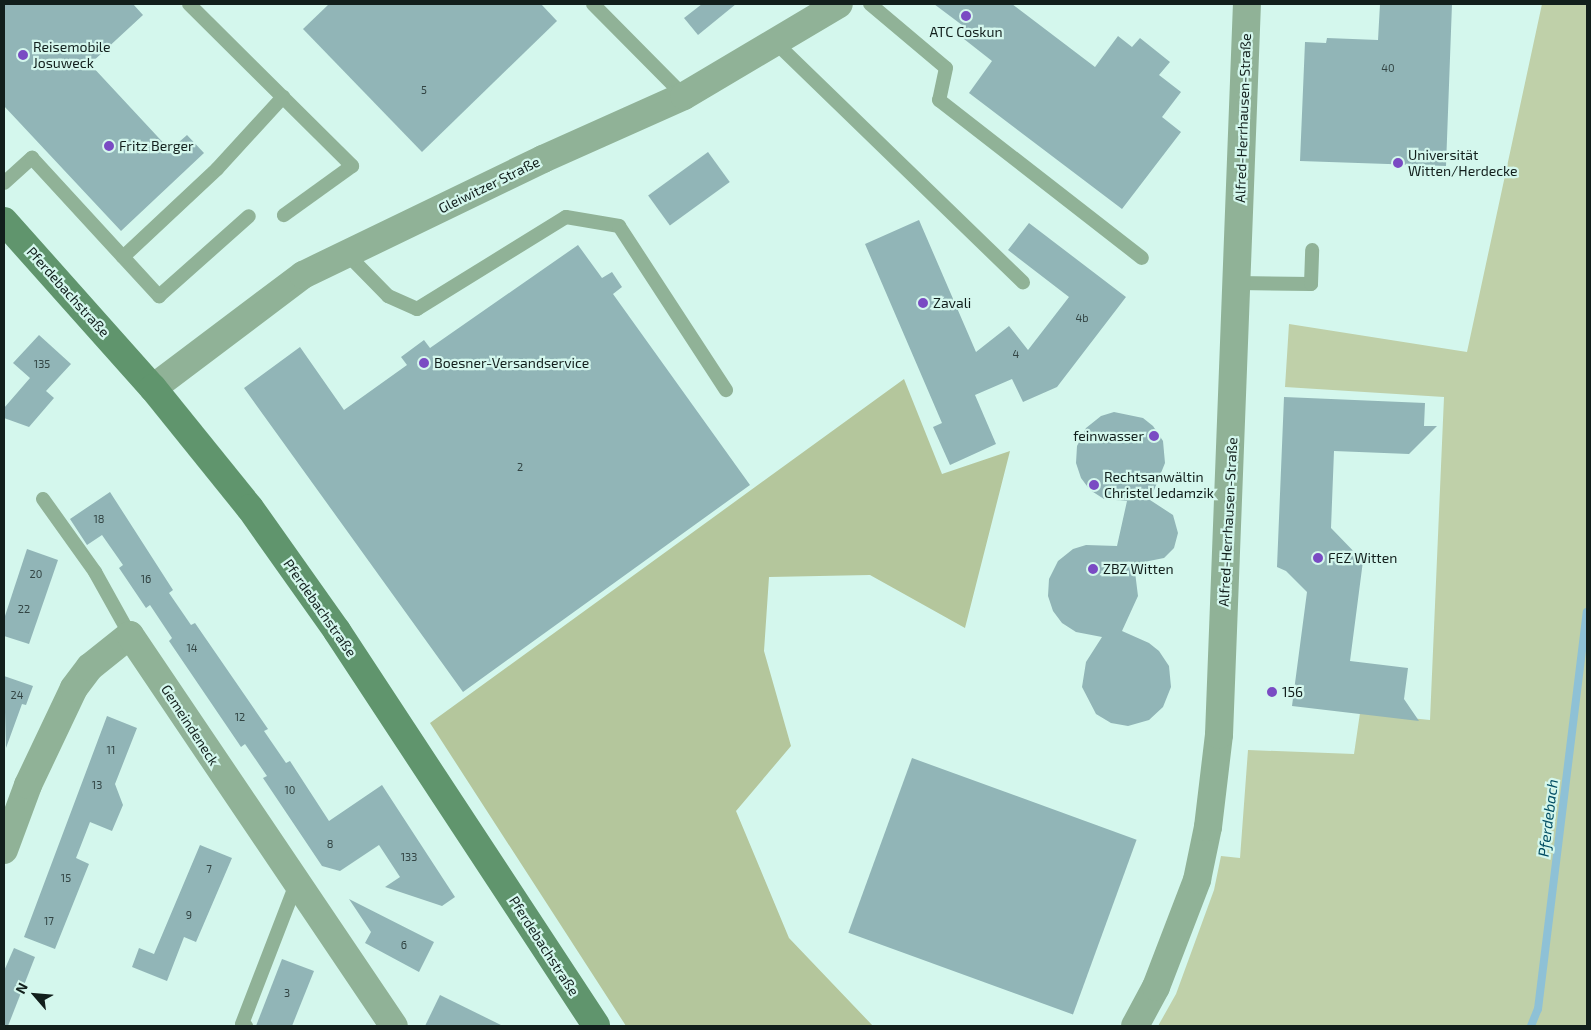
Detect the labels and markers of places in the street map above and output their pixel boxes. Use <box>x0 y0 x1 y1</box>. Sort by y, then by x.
marker: ATC Coskun <box>960 10 972 22</box>
place label: ATC Coskun <box>929 24 1003 40</box>
place label: Reisemobile Josuweck <box>33 39 111 72</box>
marker: Reisemobile Josuweck <box>17 49 29 61</box>
place label: Fritz Berger <box>119 138 194 154</box>
marker: Fritz Berger <box>103 140 115 152</box>
place label: Universität Witten/Herdecke <box>1408 147 1517 180</box>
marker: Universität Witten/Herdecke <box>1392 157 1404 169</box>
place label: Zavali <box>933 295 971 311</box>
marker: Zavali <box>917 297 929 309</box>
place label: Boesner-Versandservice <box>434 355 589 371</box>
marker: Boesner-Versandservice <box>418 357 430 369</box>
place label: feinwasser <box>1073 428 1144 444</box>
marker: feinwasser <box>1148 430 1160 442</box>
place label: Rechtsanwältin Christel Jedamzik <box>1104 469 1214 502</box>
marker: Rechtsanwältin Christel Jedamzik <box>1088 479 1100 491</box>
place label: FEZ Witten <box>1328 550 1397 566</box>
marker: FEZ Witten <box>1312 552 1324 564</box>
place label: ZBZ Witten <box>1103 561 1174 577</box>
marker: ZBZ Witten <box>1087 563 1099 575</box>
place label: 156 <box>1282 684 1303 700</box>
marker: 156 <box>1266 686 1278 698</box>

